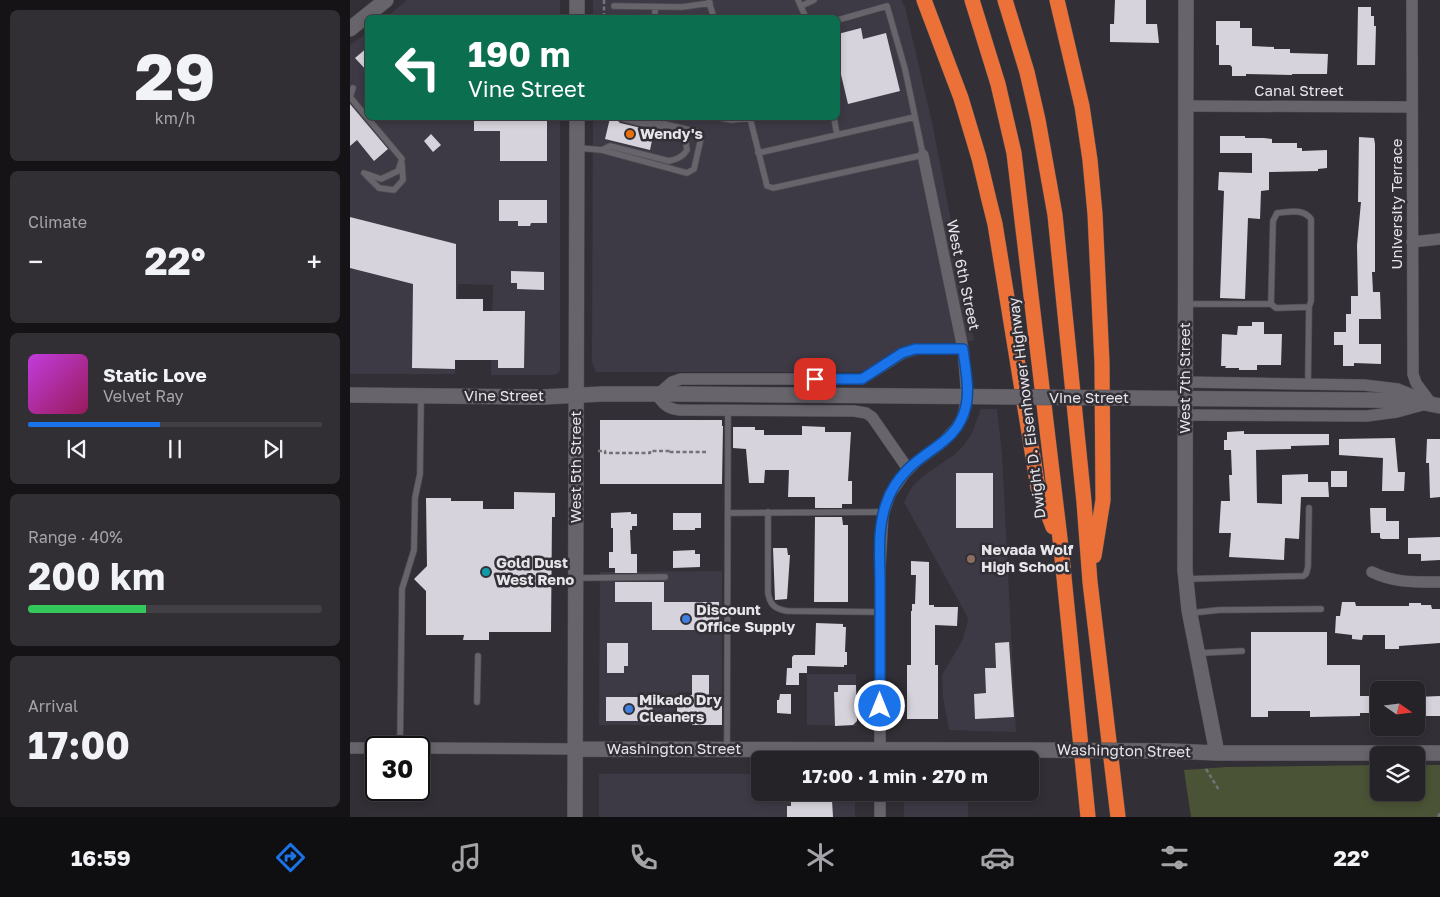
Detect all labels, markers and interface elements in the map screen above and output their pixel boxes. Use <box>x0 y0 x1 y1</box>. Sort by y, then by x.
text: 190 m <box>468 33 570 75</box>
icon: left <box>385 35 450 100</box>
text: 29 <box>135 36 215 114</box>
text: Vine Street <box>468 75 586 102</box>
street label: Canal Street <box>1254 81 1344 99</box>
text: km/h <box>155 108 195 128</box>
place label: Wendy's <box>640 124 703 142</box>
marker: Wendy's <box>624 128 636 140</box>
street label: University Terrace <box>1387 138 1405 269</box>
text: Climate <box>28 212 87 232</box>
street label: West 6th Street <box>943 218 984 332</box>
text: 22° <box>144 238 206 283</box>
text: − <box>28 245 43 278</box>
text: + <box>307 245 322 278</box>
street label: Dwight D. Eisenhower Highway <box>1003 296 1049 520</box>
street label: West 7th Street <box>1175 322 1193 434</box>
pin <box>794 358 836 400</box>
text: Static Love <box>103 363 207 386</box>
icon: arrive <box>801 365 829 393</box>
text: Velvet Ray <box>103 386 184 406</box>
street label: Vine Street <box>464 386 544 404</box>
street label: Vine Street <box>1049 388 1129 406</box>
street label: West 5th Street <box>566 411 584 523</box>
icon: previous <box>63 435 91 463</box>
icon: pause <box>161 435 189 463</box>
icon: next <box>259 435 287 463</box>
text: Range · 40% <box>28 527 123 547</box>
place label: Nevada Wolf High School <box>981 540 1074 575</box>
text: 200 km <box>28 553 165 598</box>
place label: Gold Dust West Reno <box>496 553 574 588</box>
marker: Nevada Wolf High School <box>965 553 977 565</box>
marker: Gold Dust West Reno <box>480 566 492 578</box>
place label: Discount Office Supply <box>696 600 795 635</box>
marker: Discount Office Supply <box>680 613 692 625</box>
position arrow <box>853 679 905 731</box>
north arrow <box>1370 681 1425 736</box>
map controls <box>1370 681 1425 801</box>
place label: Mikado Dry Cleaners <box>639 690 722 725</box>
text: Arrival <box>28 696 78 716</box>
marker: Mikado Dry Cleaners <box>623 703 635 715</box>
text: 17:00 <box>28 722 130 767</box>
speed limit sign: 30 <box>365 736 430 801</box>
street label: Washington Street <box>607 739 741 757</box>
street label: Washington Street <box>1057 740 1191 760</box>
button: layers <box>1370 746 1425 801</box>
text: 17:00 · 1 min · 270 m <box>802 764 988 787</box>
icon: directions <box>273 840 308 875</box>
icon: music <box>449 840 484 875</box>
icon: phone <box>626 840 661 875</box>
icon: climate <box>803 840 838 875</box>
icon: car <box>980 840 1015 875</box>
icon: filters <box>1157 840 1192 875</box>
text: 16:59 <box>71 844 131 871</box>
text: 22° <box>1334 844 1369 871</box>

